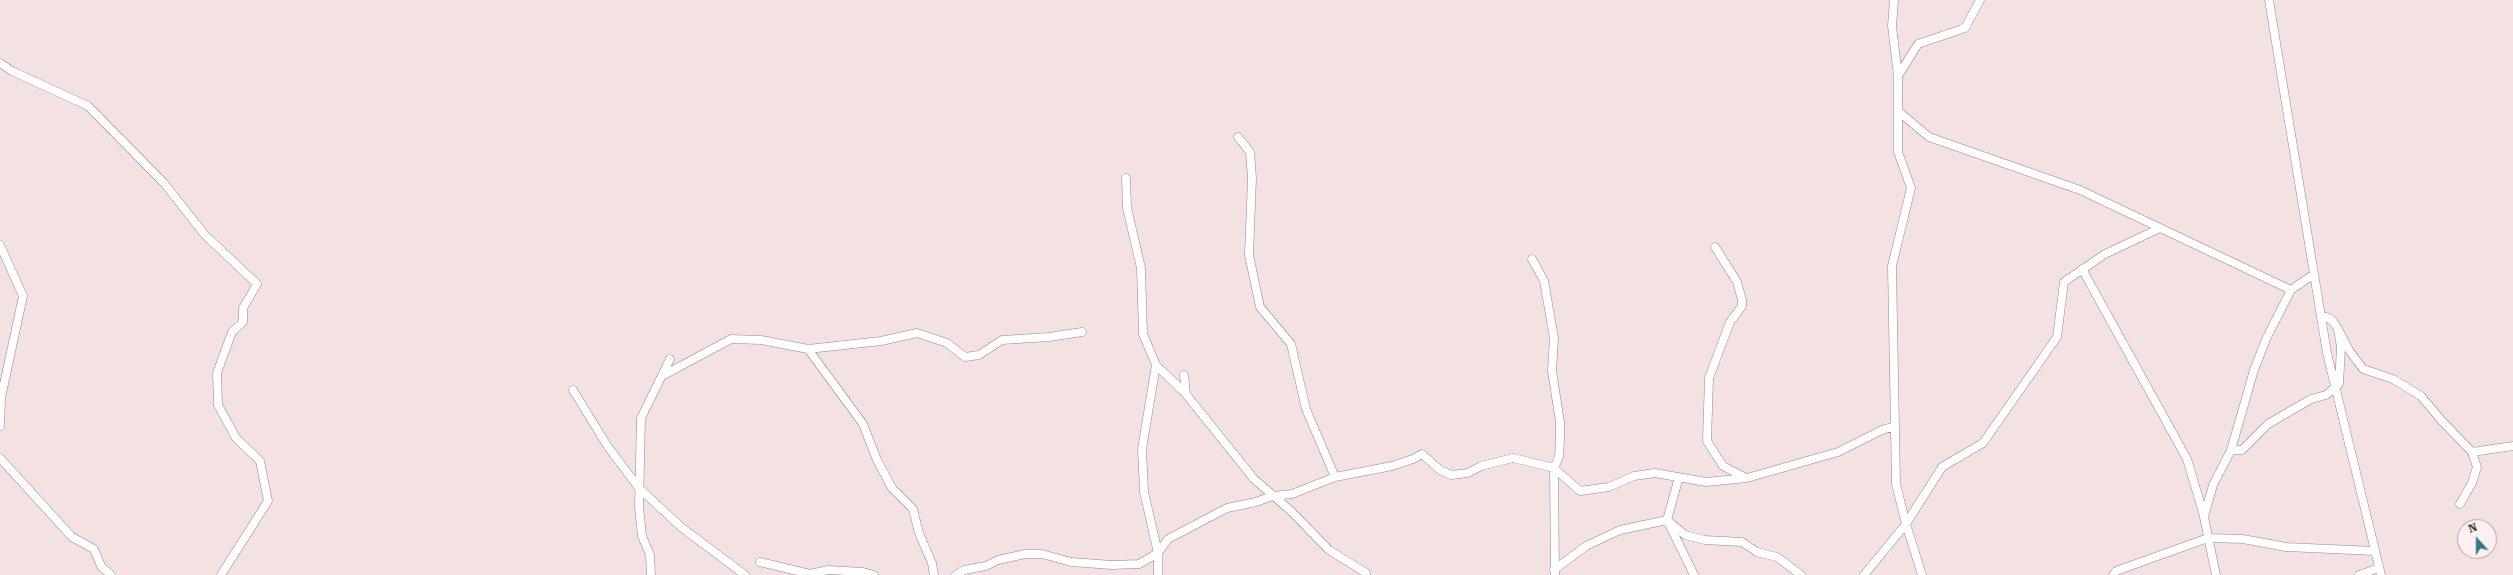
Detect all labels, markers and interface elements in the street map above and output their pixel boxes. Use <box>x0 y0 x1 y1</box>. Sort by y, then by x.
north arrow <box>2457 519 2497 559</box>
text: N <box>2467 521 2479 536</box>

